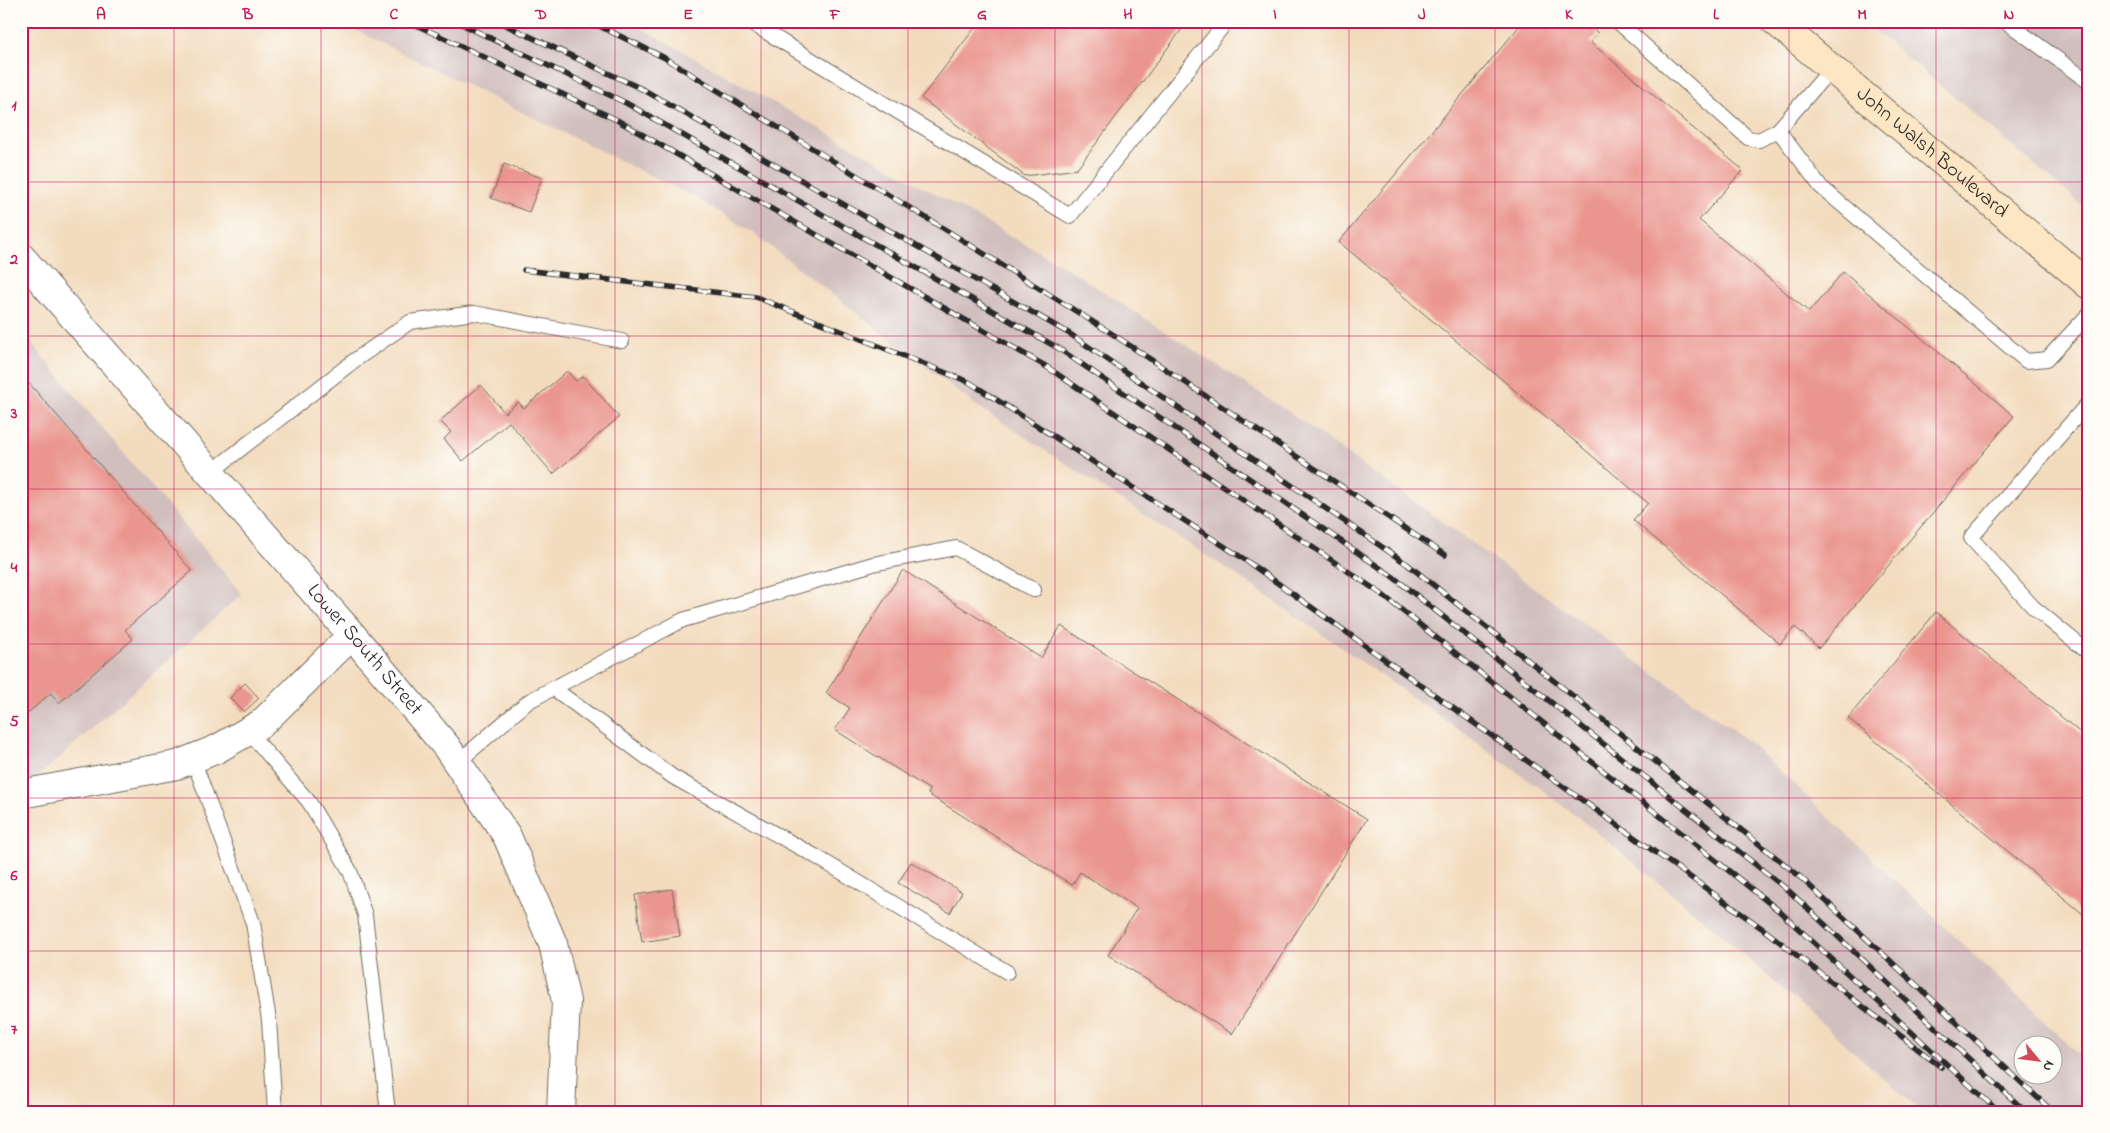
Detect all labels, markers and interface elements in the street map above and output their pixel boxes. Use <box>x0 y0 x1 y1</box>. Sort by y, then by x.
text: A <box>96 3 106 27</box>
text: B <box>242 3 254 27</box>
text: C <box>390 3 399 27</box>
text: D <box>534 3 547 27</box>
text: E <box>683 3 693 27</box>
text: F <box>829 3 841 27</box>
text: G <box>977 3 987 27</box>
text: H <box>1123 3 1133 27</box>
text: I <box>1273 3 1277 27</box>
text: J <box>1418 3 1426 27</box>
text: K <box>1565 3 1574 27</box>
text: L <box>1713 3 1720 27</box>
text: M <box>1857 3 1867 27</box>
text: N <box>2004 3 2015 27</box>
street label: John Walsh Boulevard <box>1849 80 2015 226</box>
text: 1 <box>11 94 17 118</box>
text: 2 <box>9 248 18 272</box>
text: 3 <box>10 402 18 426</box>
text: 4 <box>10 556 18 580</box>
street label: Lower South Street <box>299 578 429 723</box>
text: 5 <box>9 710 19 734</box>
text: 6 <box>9 864 18 888</box>
text: 7 <box>11 1018 18 1042</box>
north arrow <box>2012 1036 2062 1086</box>
text: N <box>2037 1056 2060 1075</box>

